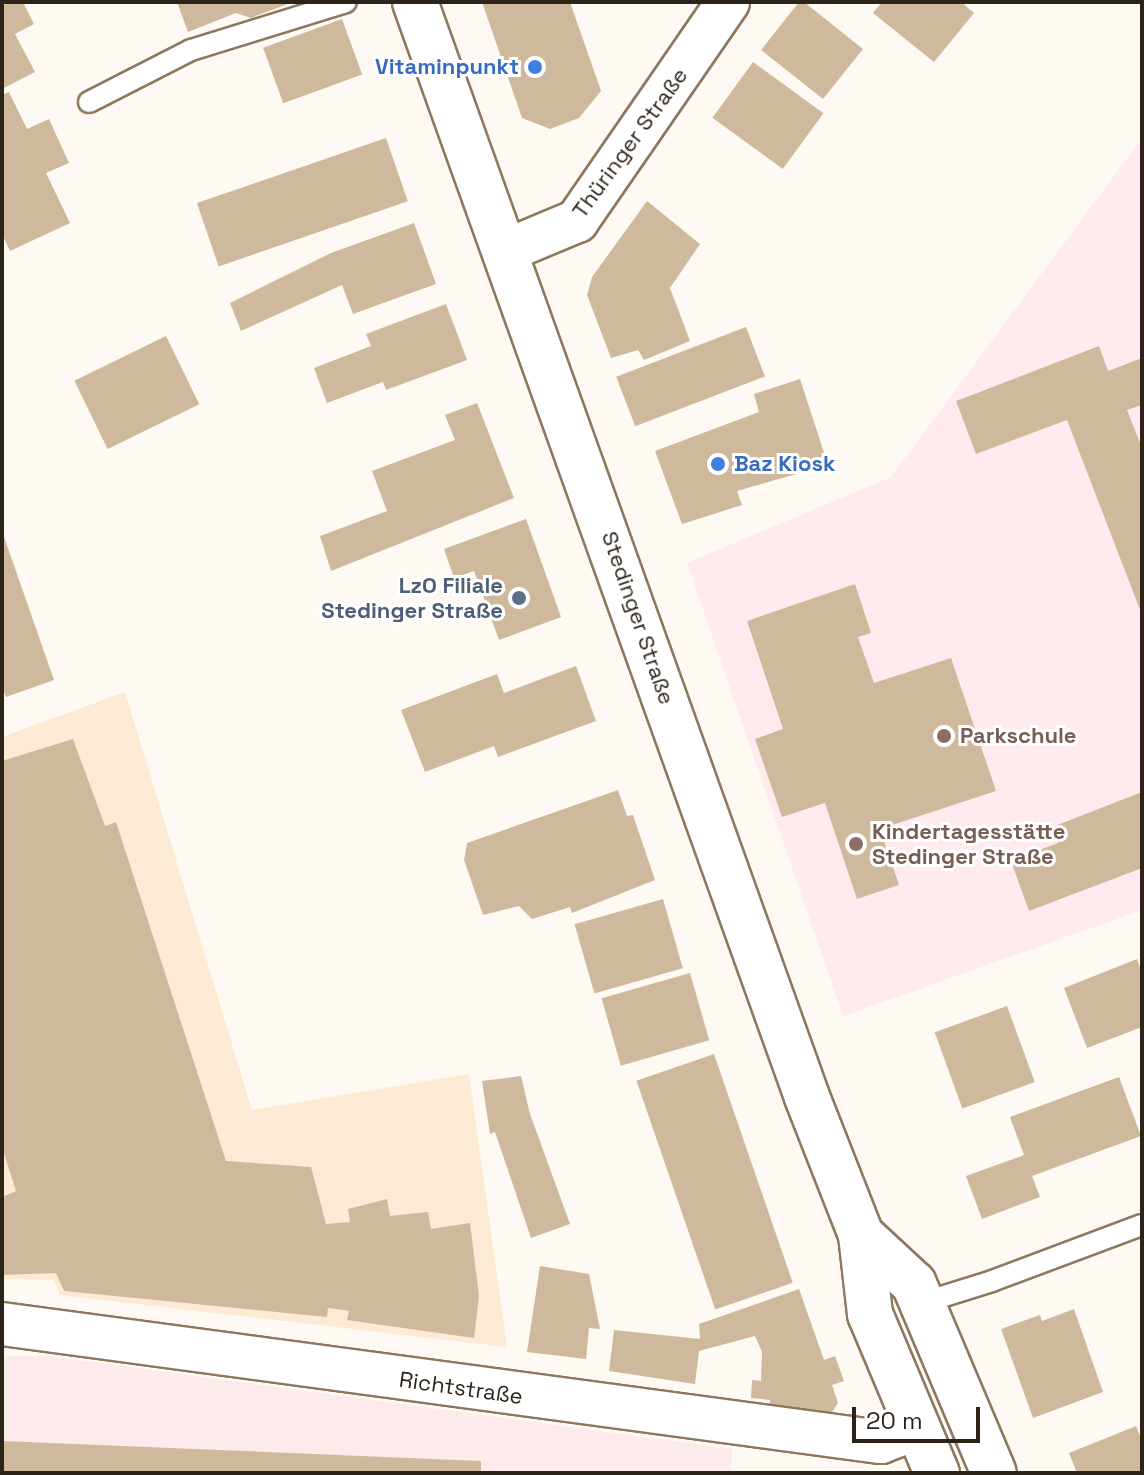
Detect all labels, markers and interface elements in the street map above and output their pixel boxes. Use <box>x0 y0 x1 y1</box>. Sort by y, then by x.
place label: Vitaminpunkt <box>375 54 519 80</box>
marker: Vitaminpunkt <box>526 58 544 76</box>
street label: Thüringer Straße <box>567 63 693 223</box>
place label: Baz Kiosk <box>734 451 835 477</box>
marker: Baz Kiosk <box>709 455 727 473</box>
street label: Stedinger Straße <box>596 528 680 708</box>
place label: LzO Filiale Stedinger Straße <box>321 572 503 624</box>
marker: LzO Filiale Stedinger Straße <box>510 589 528 607</box>
place label: Parkschule <box>960 723 1076 749</box>
marker: Parkschule <box>935 727 953 745</box>
place label: Kindertagesstätte Stedinger Straße <box>872 818 1065 870</box>
marker: Kindertagesstätte Stedinger Straße <box>847 835 865 853</box>
street label: Richtstraße <box>397 1366 525 1410</box>
scale bar <box>856 1391 984 1441</box>
text: 20 m <box>866 1405 923 1436</box>

